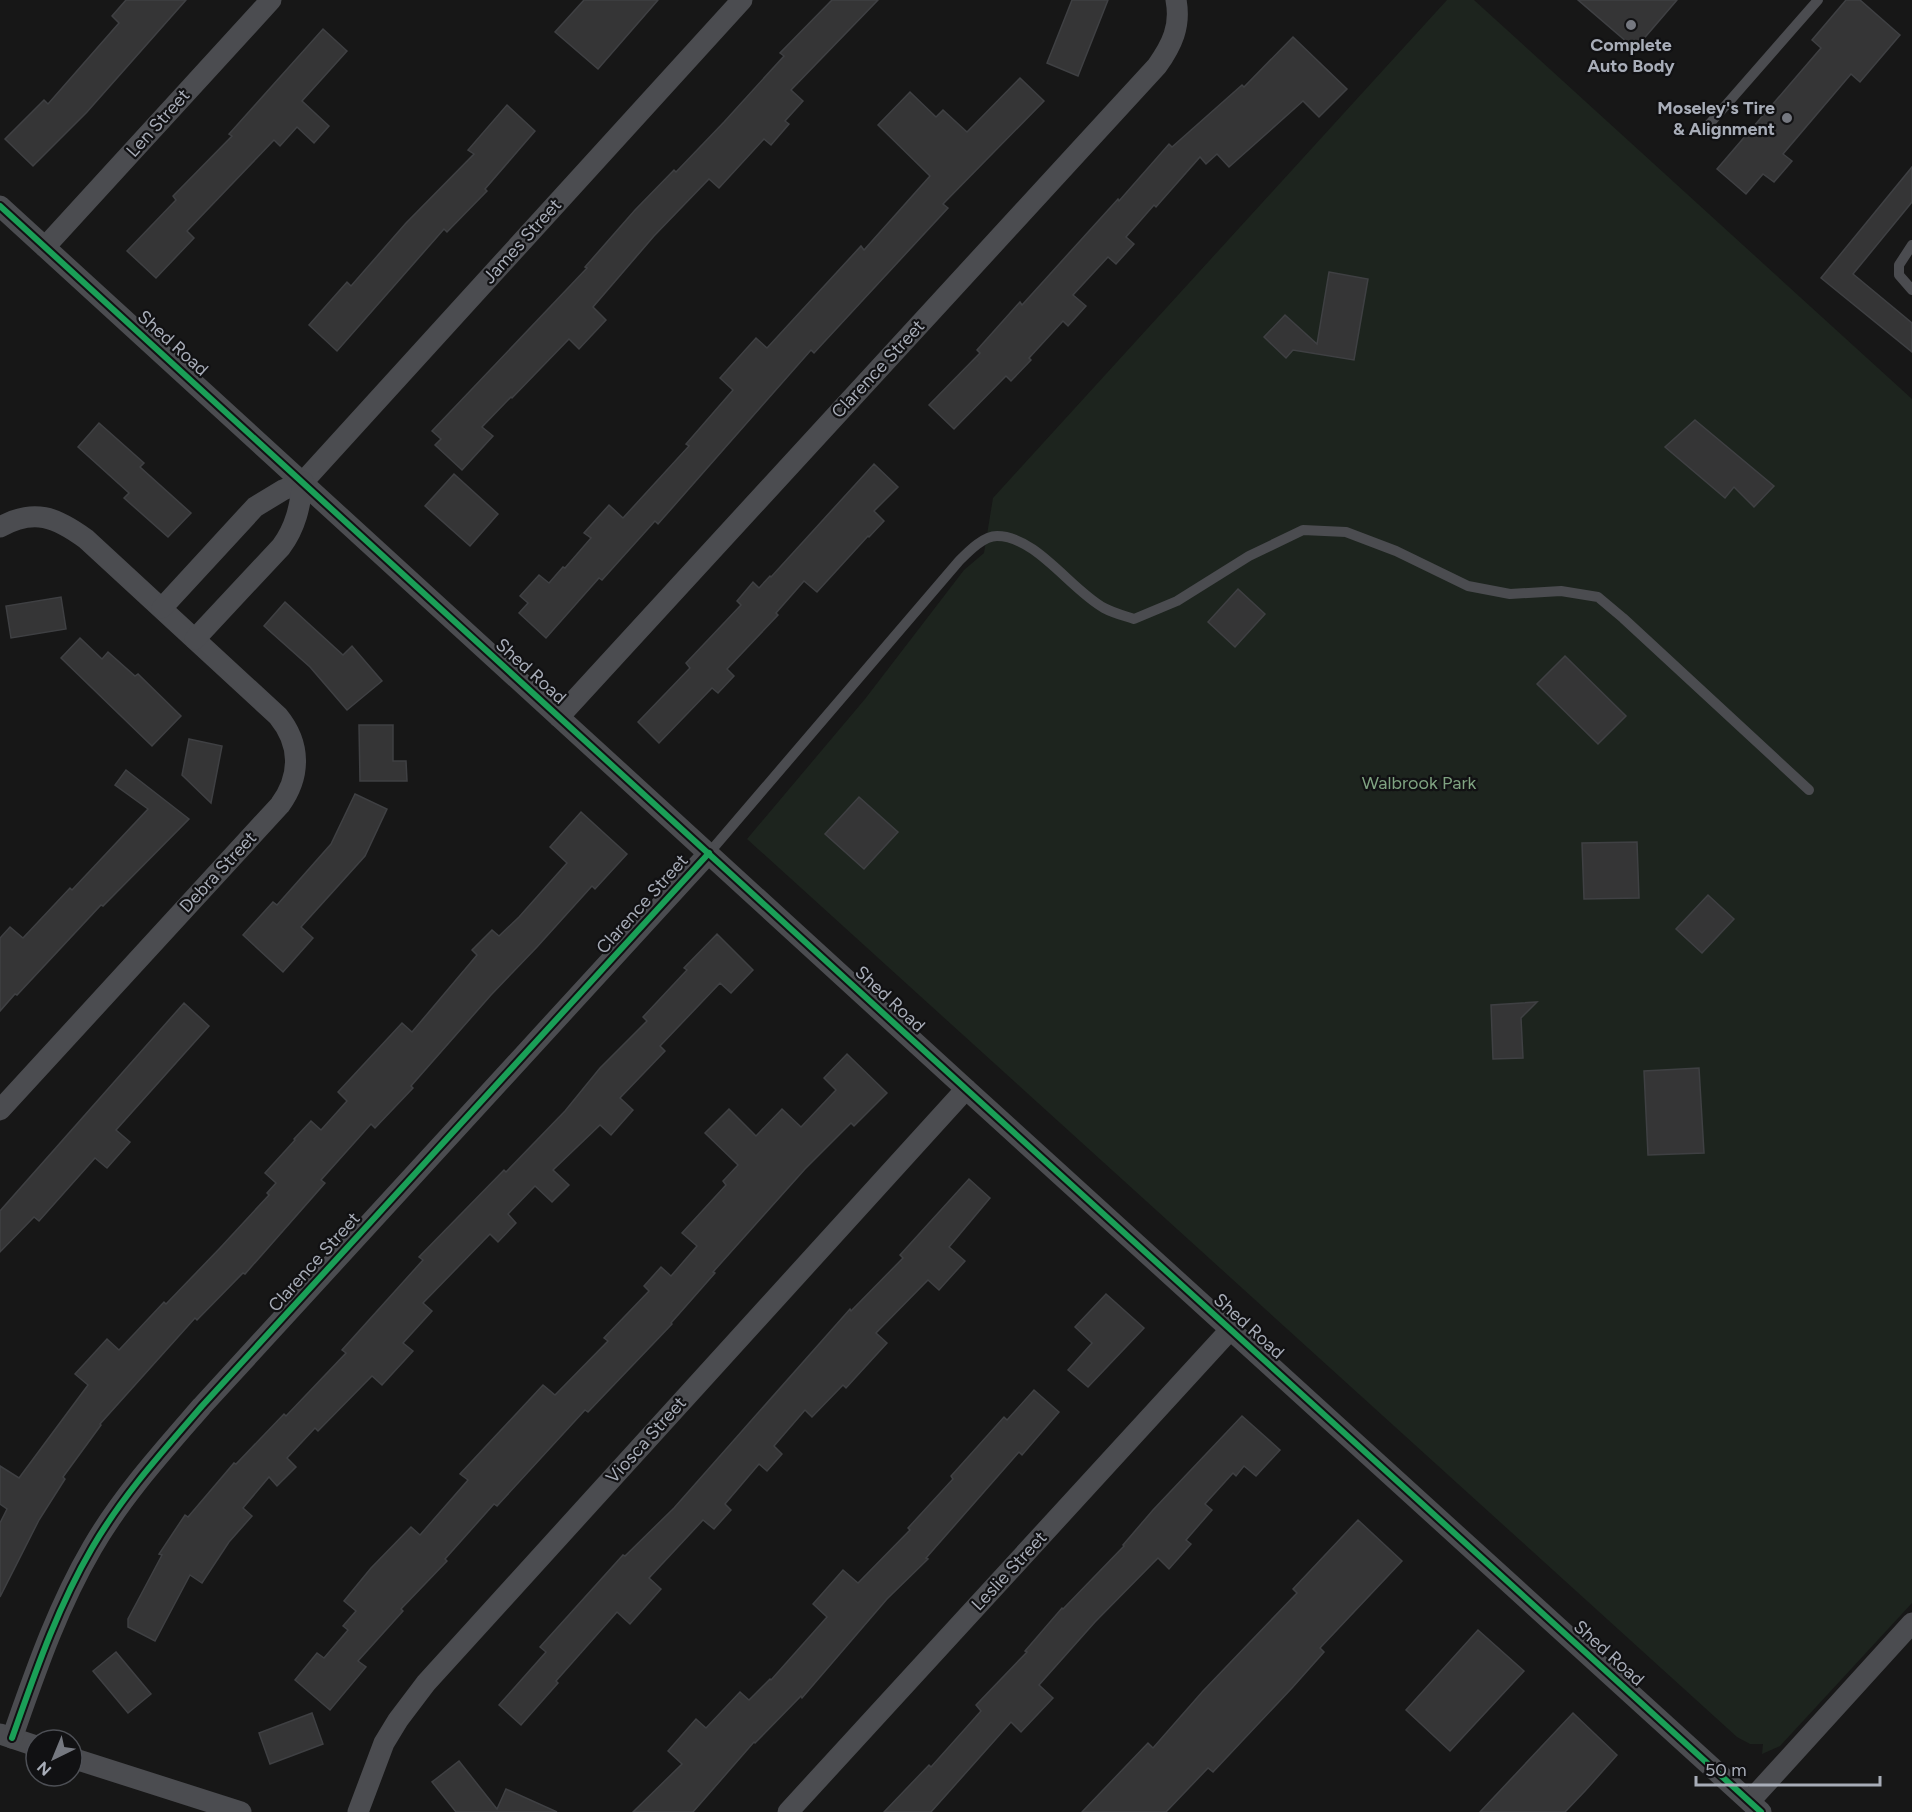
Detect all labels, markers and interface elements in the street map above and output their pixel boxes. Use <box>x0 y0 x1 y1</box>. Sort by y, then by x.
marker: Complete Auto Body <box>1624 18 1638 32</box>
place label: Complete Auto Body <box>1587 34 1675 77</box>
street label: Len Street <box>122 84 194 162</box>
place label: Moseley's Tire & Alignment <box>1657 97 1775 140</box>
marker: Moseley's Tire & Alignment <box>1780 111 1794 125</box>
street label: James Street <box>478 194 566 288</box>
street label: Shed Road <box>133 306 213 380</box>
street label: Clarence Street <box>827 315 929 423</box>
street label: Shed Road <box>491 634 571 708</box>
park label: Walbrook Park <box>1362 772 1477 794</box>
street label: Debra Street <box>175 827 261 917</box>
street label: Clarence Street <box>592 850 693 958</box>
street label: Shed Road <box>851 961 929 1037</box>
street label: Clarence Street <box>264 1208 365 1316</box>
street label: Shed Road <box>1209 1289 1289 1363</box>
street label: Viosca Street <box>601 1392 691 1488</box>
street label: Leslie Street <box>967 1527 1051 1615</box>
street label: Shed Road <box>1569 1616 1649 1690</box>
north arrow <box>24 1728 84 1788</box>
scale bar <box>1696 1749 1880 1787</box>
text: N <box>33 1757 55 1780</box>
text: 50 m <box>1705 1759 1747 1781</box>

